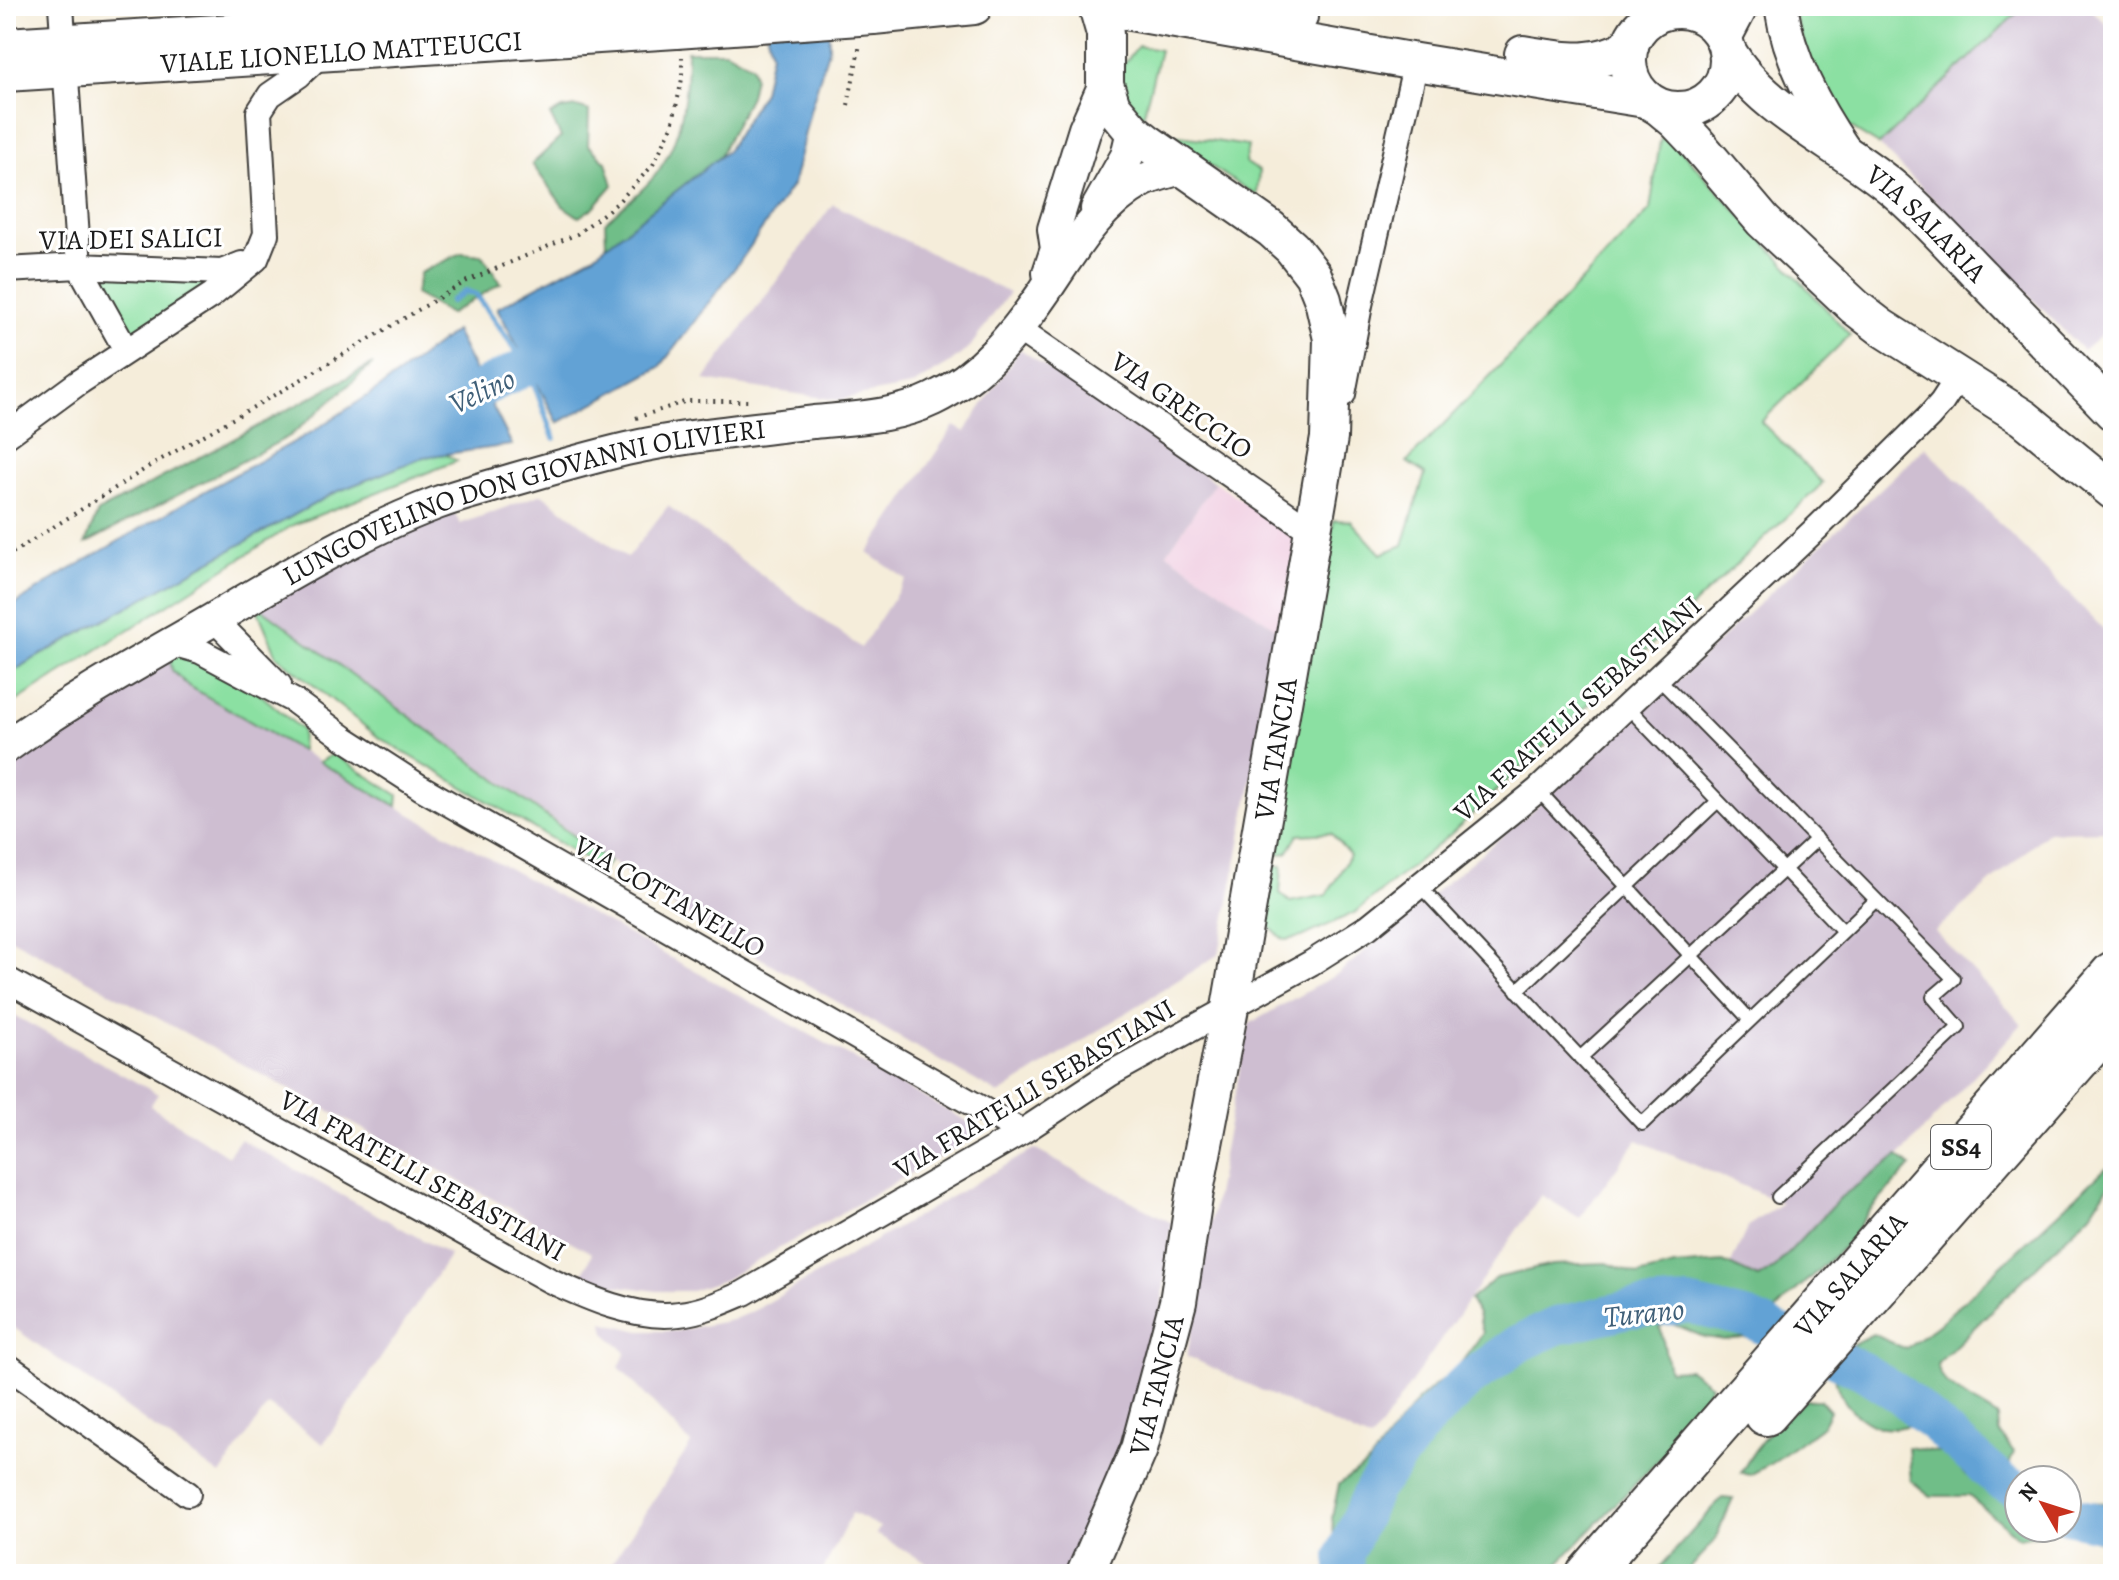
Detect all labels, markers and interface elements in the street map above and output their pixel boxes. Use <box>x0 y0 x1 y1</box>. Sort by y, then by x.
street label: VIALE LIONELLO MATTEUCCI <box>158 22 523 83</box>
street label: VIA SALARIA <box>1857 155 1995 291</box>
street label: VIA DEI SALICI <box>38 218 223 260</box>
street label: VIA GRECCIO <box>1102 342 1260 469</box>
water label: Velino <box>442 358 522 424</box>
street label: LUNGOVELINO DON GIOVANNI OLIVIERI <box>276 410 768 595</box>
street label: VIA FRATELLI SEBASTIANI <box>1445 587 1710 831</box>
street label: VIA TANCIA <box>1245 674 1307 824</box>
street label: VIA COTTANELLO <box>566 826 772 967</box>
street label: VIA FRATELLI SEBASTIANI <box>886 990 1182 1188</box>
street label: VIA FRATELLI SEBASTIANI <box>272 1081 572 1270</box>
road number: SS4 <box>1931 1125 1991 1169</box>
street label: VIA SALARIA <box>1785 1204 1916 1346</box>
water label: Turano <box>1602 1289 1686 1337</box>
street label: VIA TANCIA <box>1120 1311 1194 1461</box>
north arrow <box>2003 1464 2083 1544</box>
text: N <box>2012 1476 2045 1508</box>

